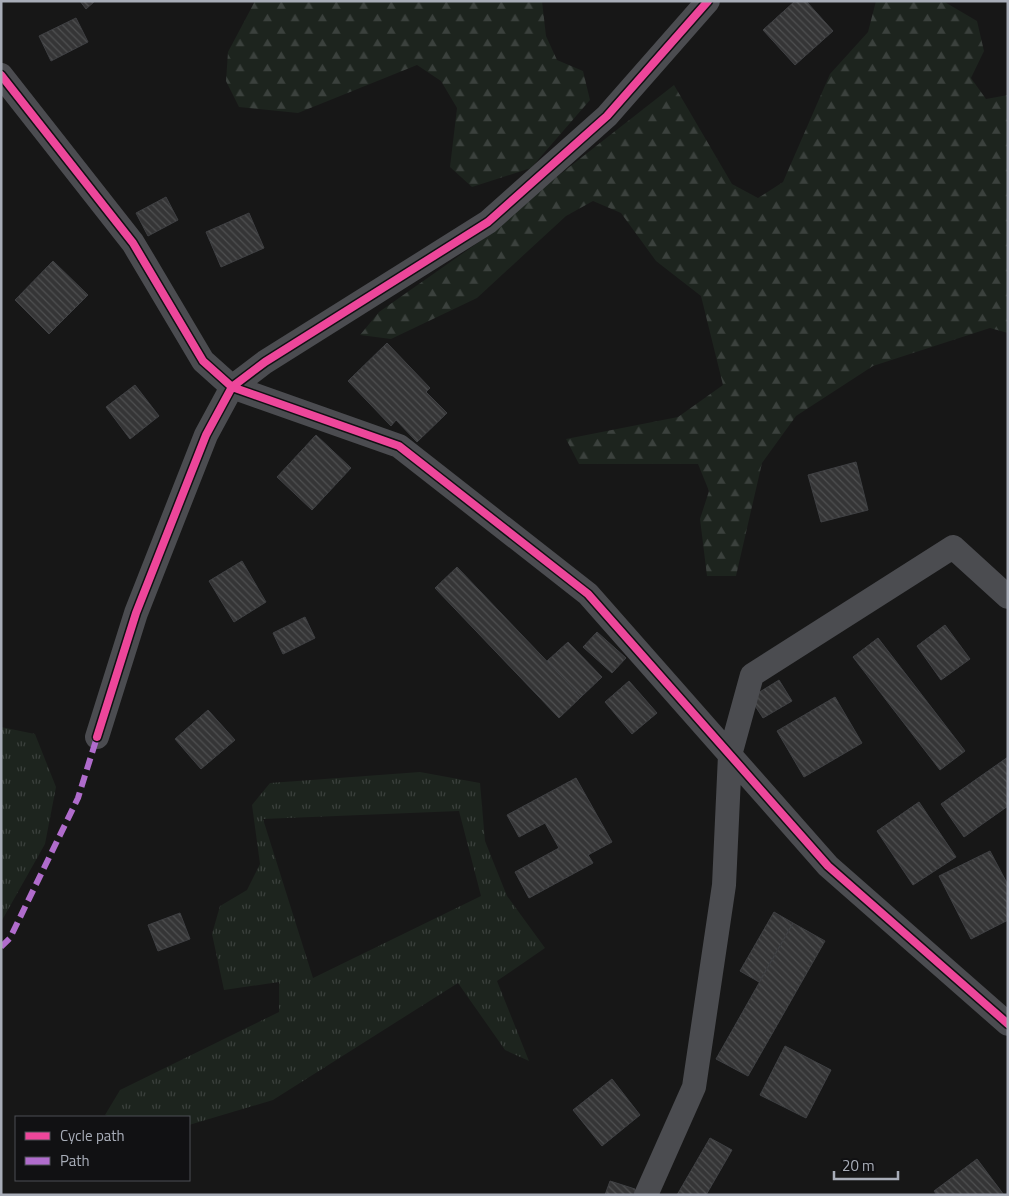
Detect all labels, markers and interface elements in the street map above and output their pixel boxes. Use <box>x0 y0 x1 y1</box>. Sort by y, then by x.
legend <box>15 1116 190 1181</box>
text: Cycle path <box>60 1124 125 1147</box>
scale bar <box>834 1148 898 1180</box>
text: Path <box>60 1149 90 1172</box>
text: 20 m <box>842 1154 875 1177</box>

